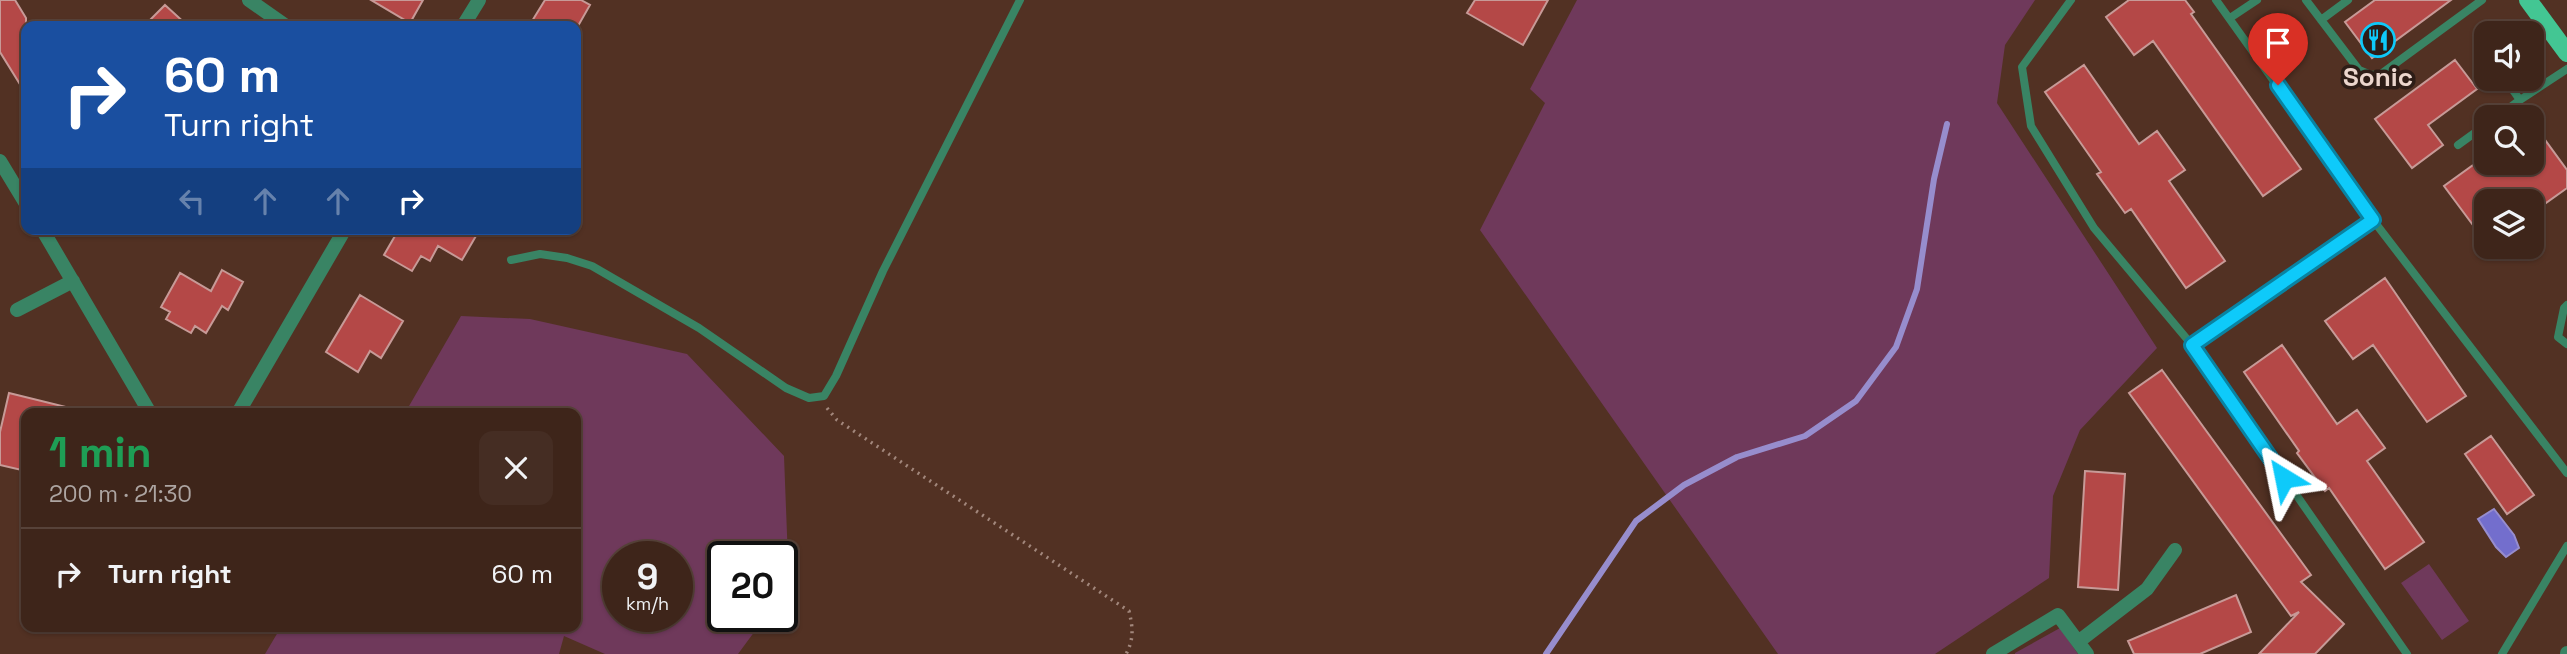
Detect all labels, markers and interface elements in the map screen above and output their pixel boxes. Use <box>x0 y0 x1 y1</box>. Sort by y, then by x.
pin <box>2248 13 2308 85</box>
restaurant icon: Sonic <box>2359 21 2397 59</box>
map controls <box>2474 21 2544 259</box>
button: sound <box>2474 21 2544 91</box>
icon: arrive <box>2259 24 2297 62</box>
text: 60 m <box>164 44 280 106</box>
icon: right <box>49 49 140 140</box>
place label: Sonic <box>2343 60 2413 94</box>
text: Turn right <box>164 105 314 145</box>
button: search <box>2474 105 2544 175</box>
icon: left <box>173 182 211 220</box>
icon: ahead <box>246 182 284 220</box>
icon: ahead <box>319 182 357 220</box>
icon: right <box>392 182 430 220</box>
button: layers <box>2474 189 2544 259</box>
text: 1 min <box>49 426 152 479</box>
button: close <box>479 431 553 505</box>
position arrow <box>2247 441 2321 515</box>
text: 200 m · 21:30 <box>49 479 192 509</box>
speed limit sign: 20 <box>707 541 798 632</box>
icon: right <box>49 555 87 593</box>
text: 9 <box>637 555 658 599</box>
text: Turn right <box>108 557 232 591</box>
text: 60 m <box>491 557 553 591</box>
text: km/h <box>626 592 669 615</box>

